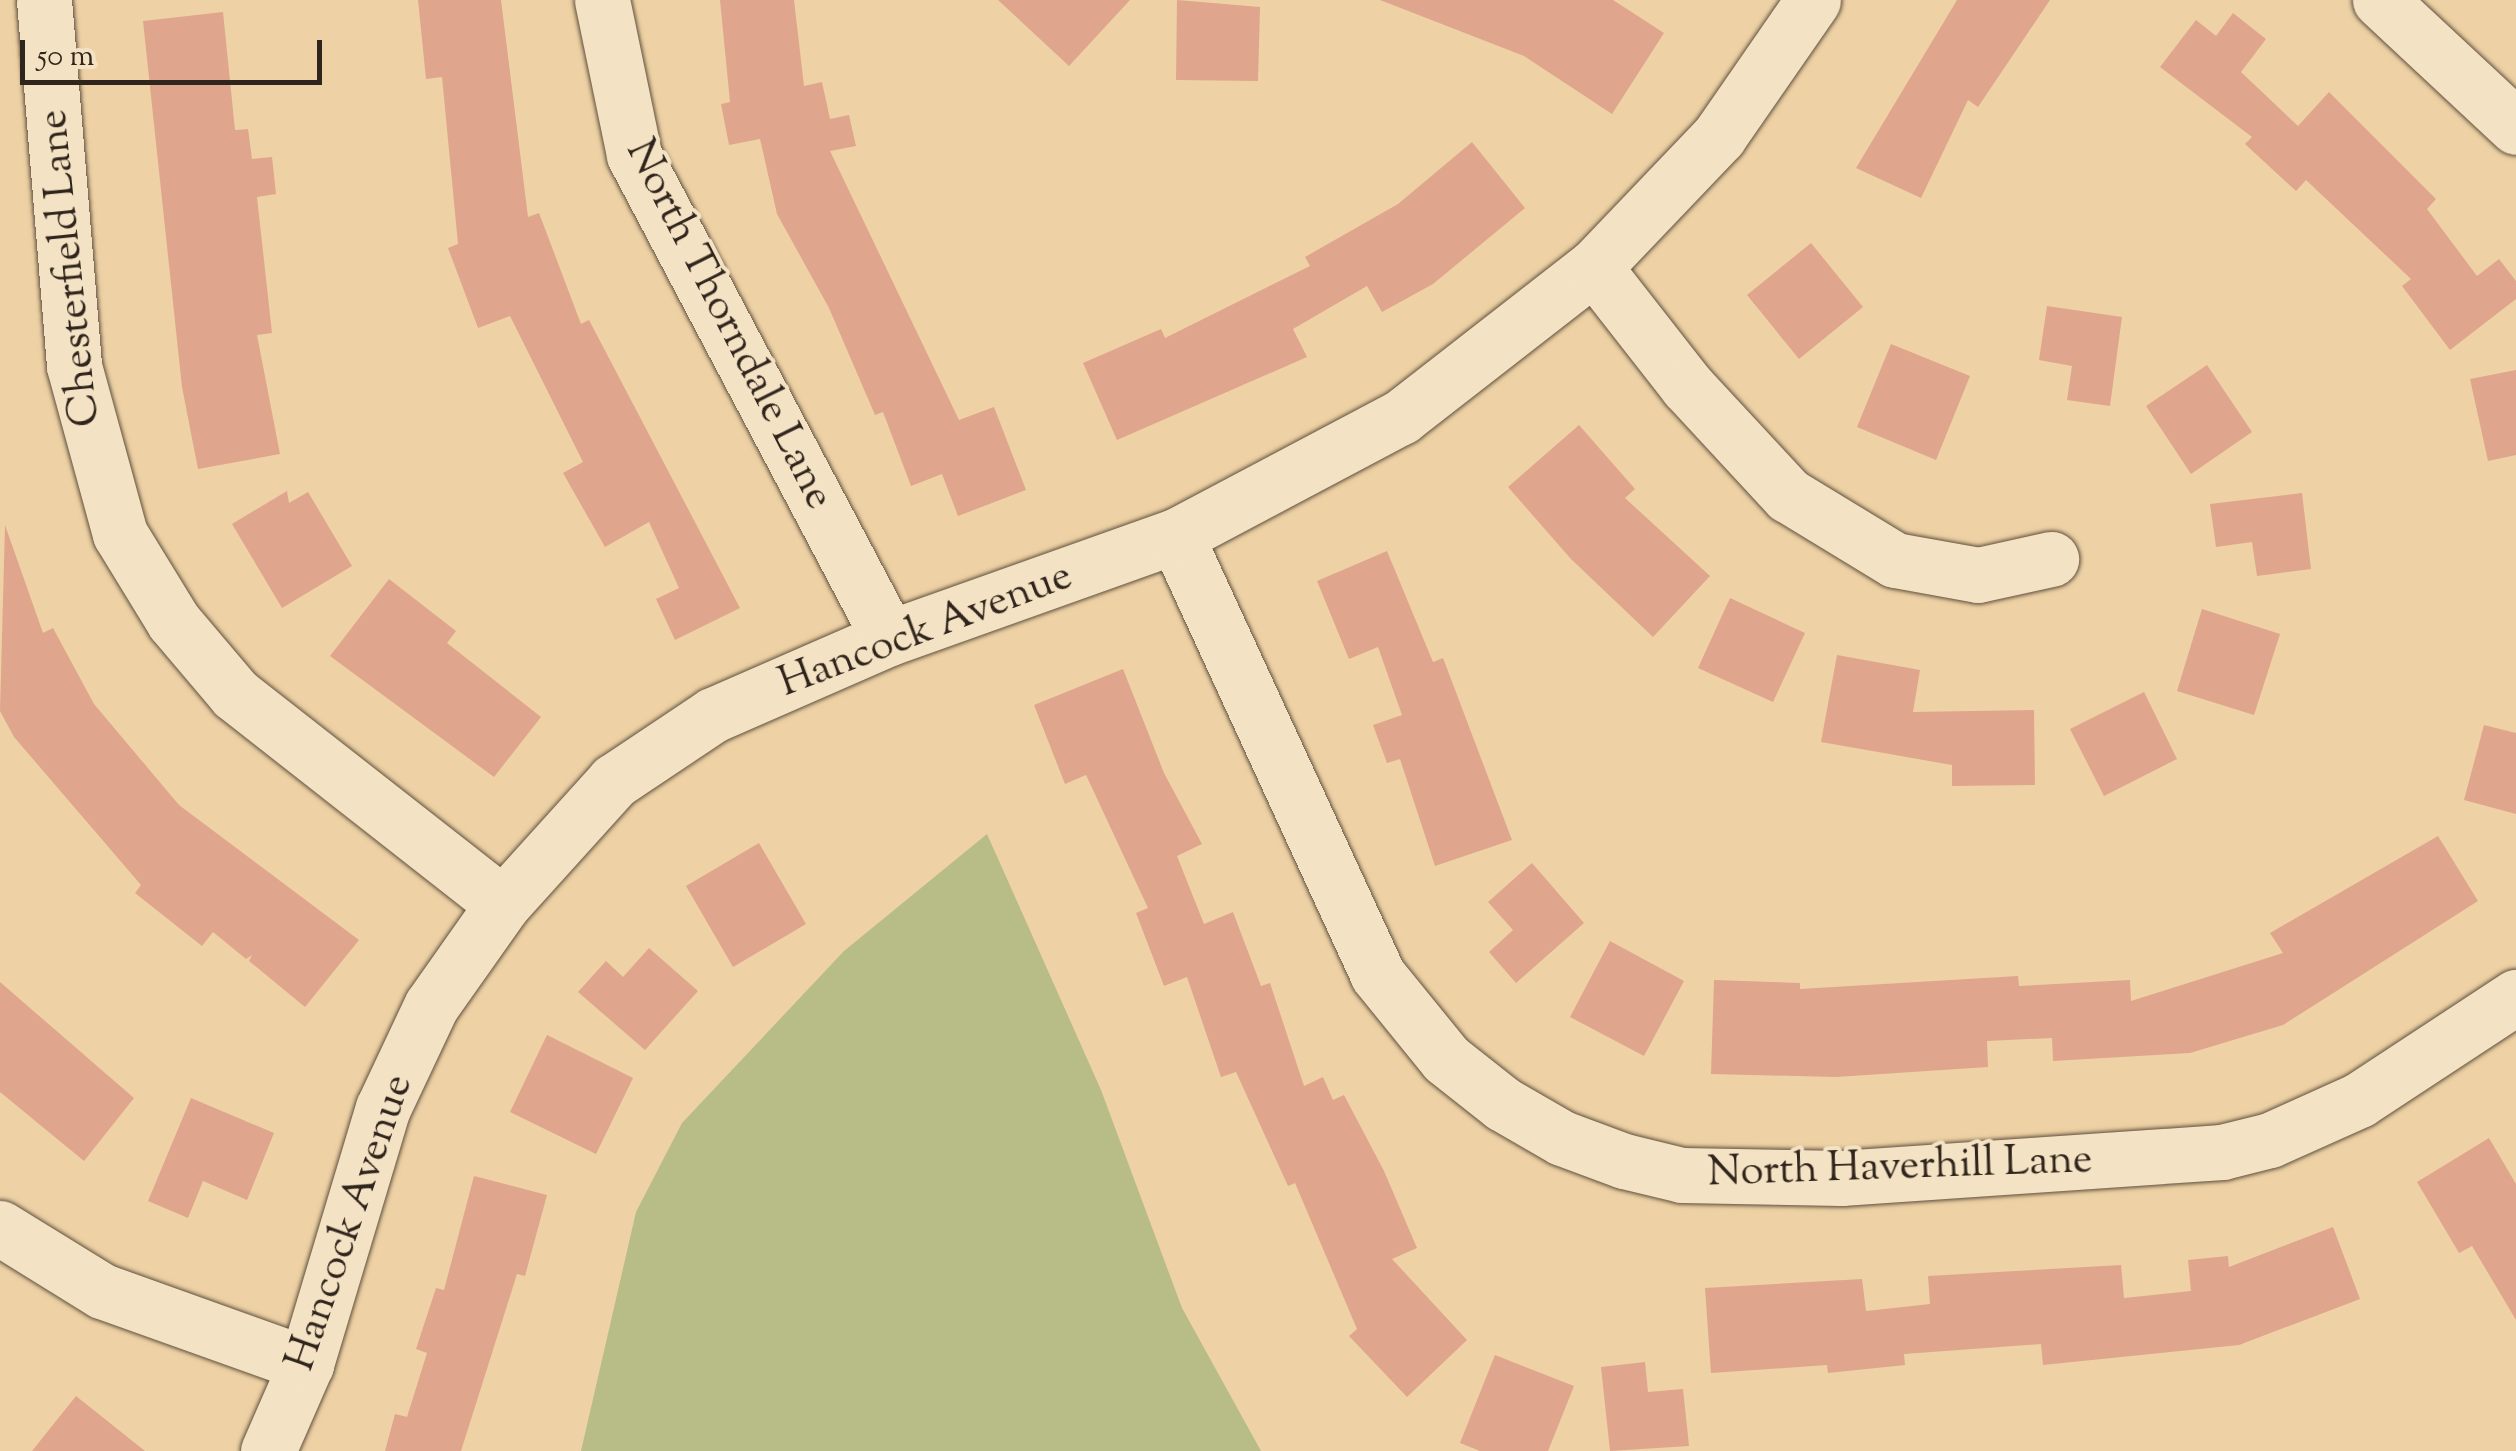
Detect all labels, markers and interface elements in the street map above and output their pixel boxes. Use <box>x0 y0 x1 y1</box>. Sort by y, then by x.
scale bar <box>25 20 328 82</box>
text: 50 m <box>37 36 94 79</box>
street label: Chesterfield Lane <box>29 107 113 429</box>
street label: North Thorndale Lane <box>613 132 843 518</box>
street label: Hancock Avenue <box>772 552 1080 710</box>
street label: Hancock Avenue <box>277 1068 425 1378</box>
street label: North Haverhill Lane <box>1707 1136 2093 1200</box>

